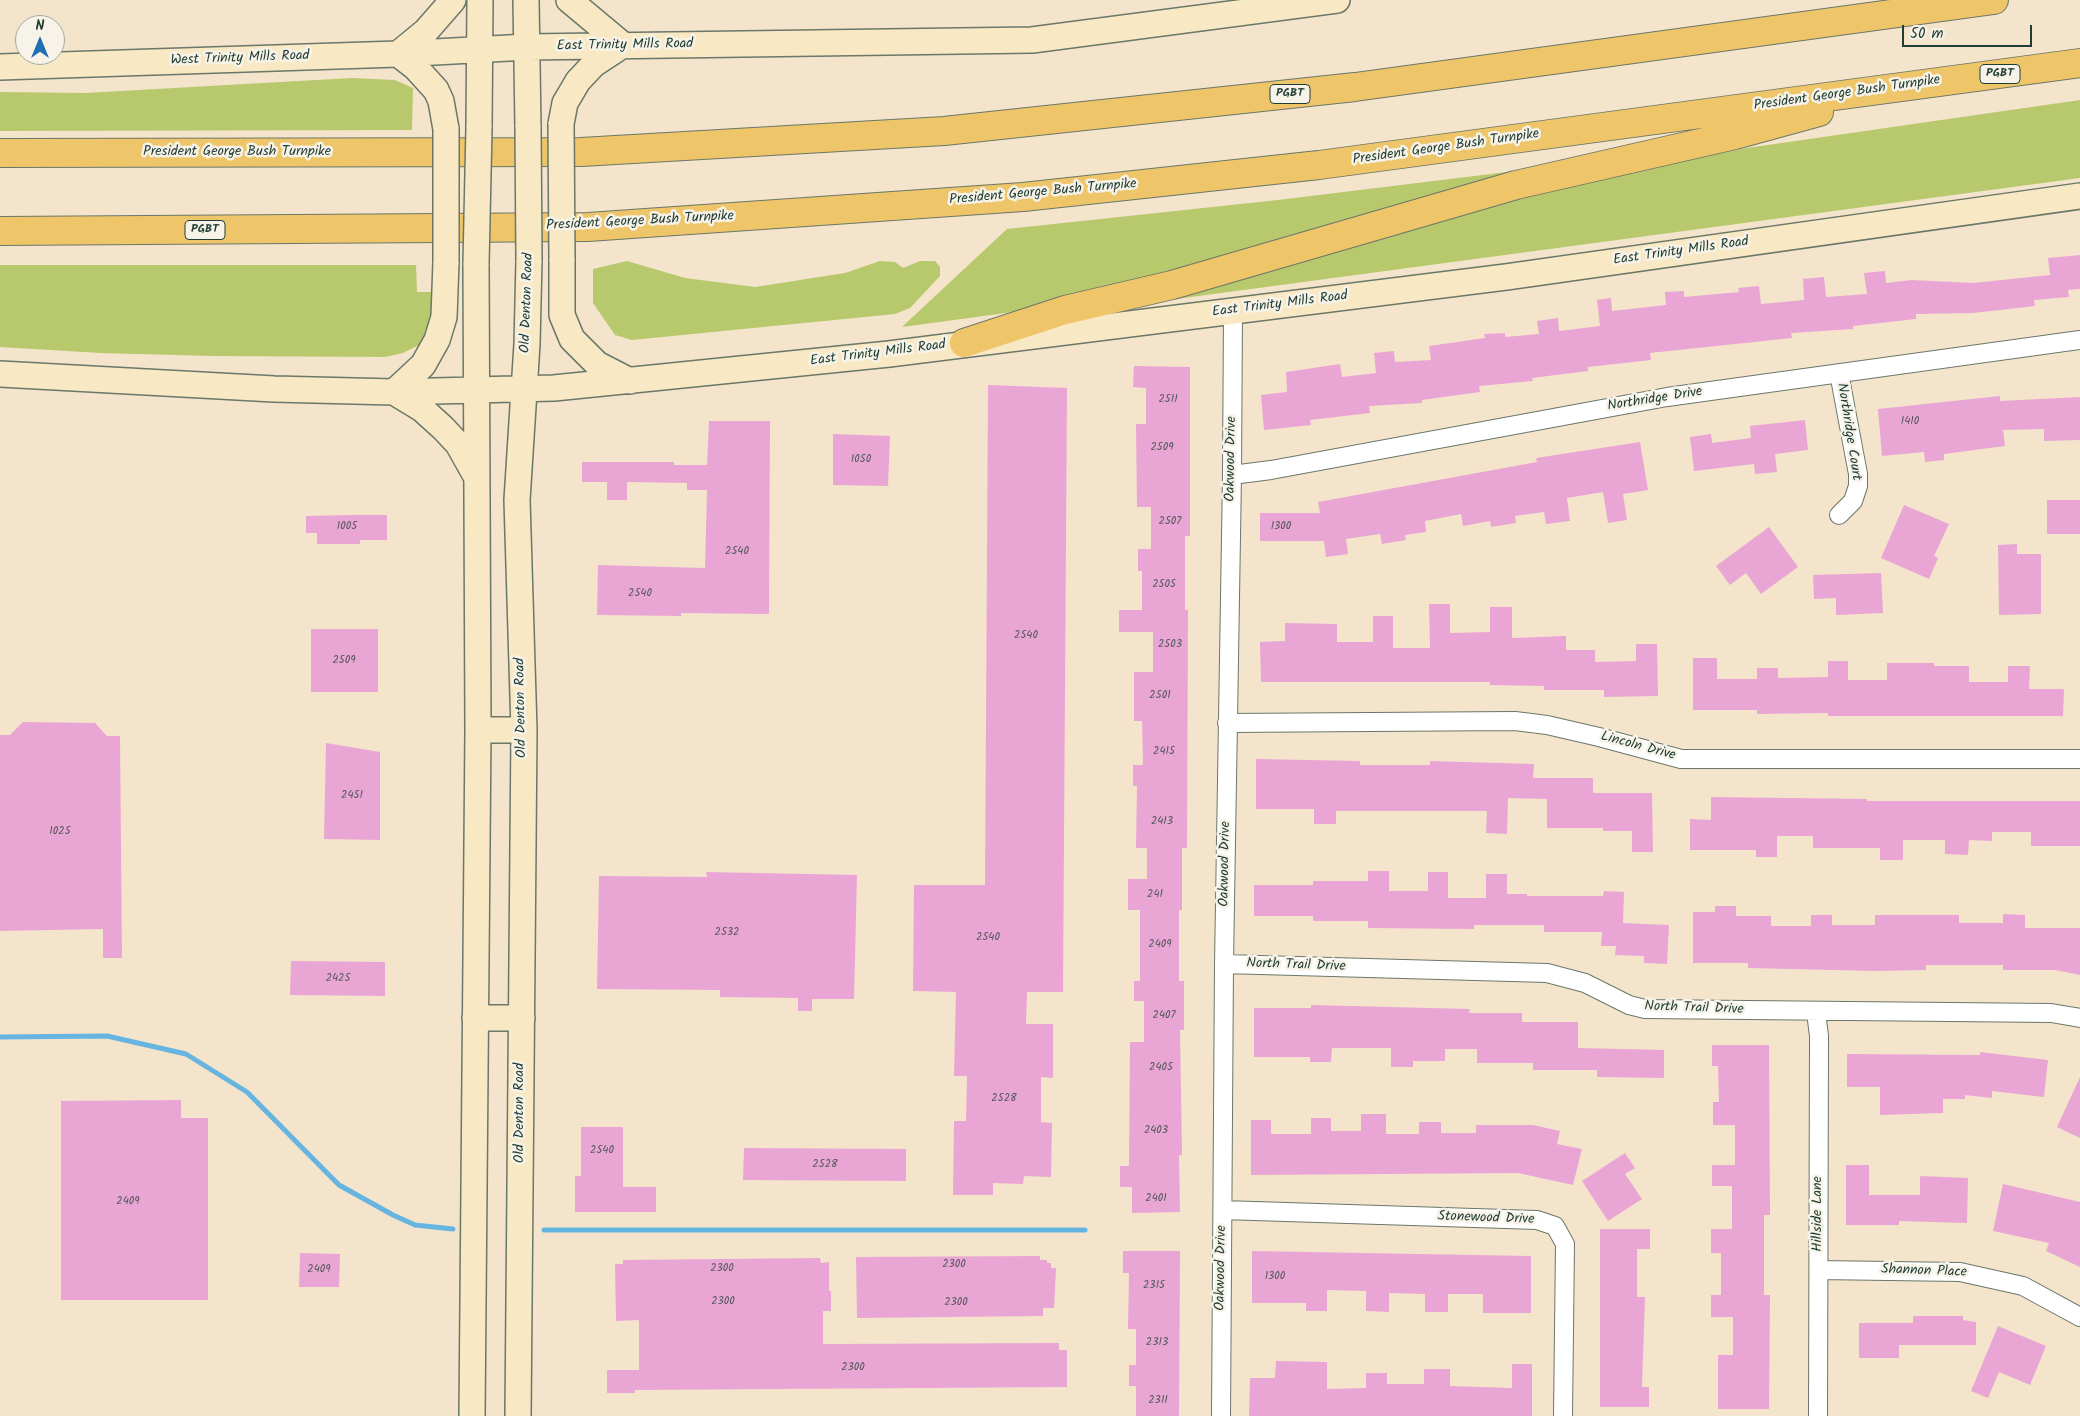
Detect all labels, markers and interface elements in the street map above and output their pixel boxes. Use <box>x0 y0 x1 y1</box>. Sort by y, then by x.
north arrow <box>15 15 65 65</box>
text: N <box>36 15 44 37</box>
scale bar <box>1905 15 2035 47</box>
text: 50 m <box>1910 22 1944 46</box>
street label: East Trinity Mills Road <box>557 36 693 56</box>
street label: West Trinity Mills Road <box>170 48 310 70</box>
road number: PGBT <box>1980 64 2020 84</box>
street label: President George Bush Turnpike <box>1753 73 1941 115</box>
road number: PGBT <box>1270 85 1310 104</box>
street label: President George Bush Turnpike <box>1352 127 1540 169</box>
street label: President George Bush Turnpike <box>143 145 331 161</box>
street label: President George Bush Turnpike <box>949 176 1137 210</box>
street label: President George Bush Turnpike <box>546 209 734 235</box>
road number: PGBT <box>185 220 225 240</box>
street label: East Trinity Mills Road <box>1612 234 1750 270</box>
street label: Old Denton Road <box>518 253 538 353</box>
street label: East Trinity Mills Road <box>1211 288 1349 322</box>
street label: East Trinity Mills Road <box>809 337 947 371</box>
street label: Northridge Court <box>1832 382 1864 482</box>
street label: Northridge Drive <box>1606 384 1704 416</box>
house number: 2511 <box>1158 393 1178 407</box>
house number: 1410 <box>1901 415 1919 429</box>
street label: Oakwood Drive <box>1223 416 1241 502</box>
house number: 2509 <box>1150 441 1174 455</box>
house number: 1050 <box>851 453 871 467</box>
house number: 2507 <box>1159 515 1181 529</box>
house number: 1005 <box>337 520 357 534</box>
house number: 1300 <box>1271 520 1291 534</box>
house number: 2540 <box>725 545 749 559</box>
house number: 2505 <box>1152 578 1176 592</box>
house number: 2540 <box>628 587 652 601</box>
house number: 2540 <box>1014 629 1038 643</box>
house number: 2503 <box>1158 638 1182 652</box>
house number: 2509 <box>332 654 356 668</box>
street label: Old Denton Road <box>513 658 531 758</box>
house number: 2501 <box>1149 689 1171 703</box>
street label: Lincoln Drive <box>1599 729 1677 765</box>
house number: 2415 <box>1153 745 1175 759</box>
house number: 2451 <box>341 789 363 803</box>
house number: 2413 <box>1151 815 1173 829</box>
street label: Oakwood Drive <box>1217 821 1235 907</box>
house number: 1025 <box>49 825 71 839</box>
house number: 241 <box>1147 888 1163 902</box>
house number: 2532 <box>715 926 739 940</box>
house number: 2540 <box>976 931 1000 945</box>
house number: 2409 <box>1148 938 1172 952</box>
street label: North Trail Drive <box>1246 956 1346 976</box>
house number: 2425 <box>326 972 350 986</box>
street label: North Trail Drive <box>1644 999 1744 1019</box>
house number: 2407 <box>1152 1009 1176 1023</box>
house number: 2405 <box>1149 1061 1173 1075</box>
street label: Old Denton Road <box>513 1063 529 1163</box>
house number: 2528 <box>991 1092 1017 1106</box>
house number: 2403 <box>1144 1124 1168 1138</box>
house number: 2540 <box>590 1144 614 1158</box>
house number: 2528 <box>812 1158 838 1172</box>
street label: Hillside Lane <box>1811 1176 1827 1252</box>
house number: 2401 <box>1145 1192 1167 1206</box>
house number: 2409 <box>116 1195 140 1209</box>
street label: Stonewood Drive <box>1437 1209 1535 1229</box>
street label: Oakwood Drive <box>1213 1225 1231 1311</box>
house number: 2300 <box>942 1258 966 1272</box>
house number: 2300 <box>710 1262 734 1276</box>
street label: Shannon Place <box>1881 1262 1967 1282</box>
house number: 2409 <box>307 1263 331 1277</box>
house number: 1300 <box>1265 1270 1285 1284</box>
house number: 2315 <box>1143 1279 1165 1293</box>
house number: 2300 <box>711 1295 735 1309</box>
house number: 2300 <box>944 1296 968 1310</box>
house number: 2313 <box>1146 1336 1168 1350</box>
house number: 2300 <box>841 1361 865 1375</box>
house number: 2311 <box>1148 1394 1168 1408</box>

